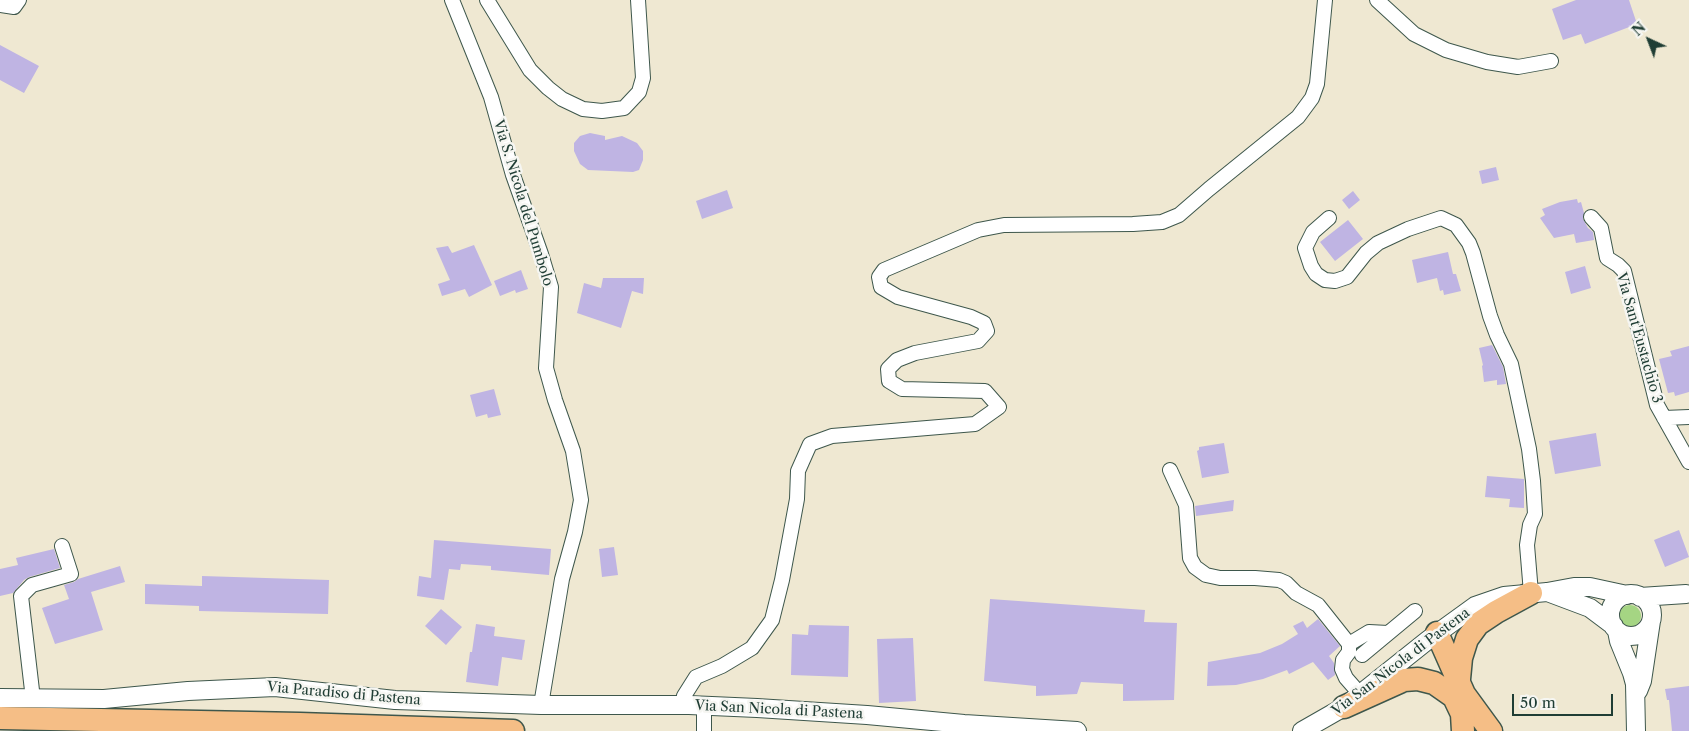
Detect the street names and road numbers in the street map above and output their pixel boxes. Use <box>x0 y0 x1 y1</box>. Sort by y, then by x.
street label: Via S. Nicola del Pumbolo <box>490 118 556 288</box>
street label: Via Sant'Eustachio 3 <box>1612 271 1666 405</box>
street label: Via San Nicola di Pastena <box>1329 605 1473 719</box>
street label: Via Paradiso di Pastena <box>266 679 422 709</box>
street label: Via San Nicola di Pastena <box>694 697 864 723</box>

